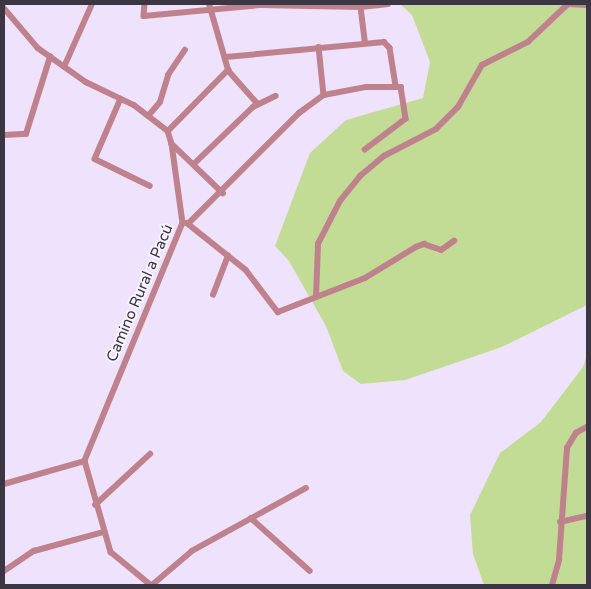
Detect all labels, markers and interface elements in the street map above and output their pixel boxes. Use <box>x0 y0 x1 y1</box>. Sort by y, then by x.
street label: Camino Rural a Pacú <box>103 221 177 365</box>

